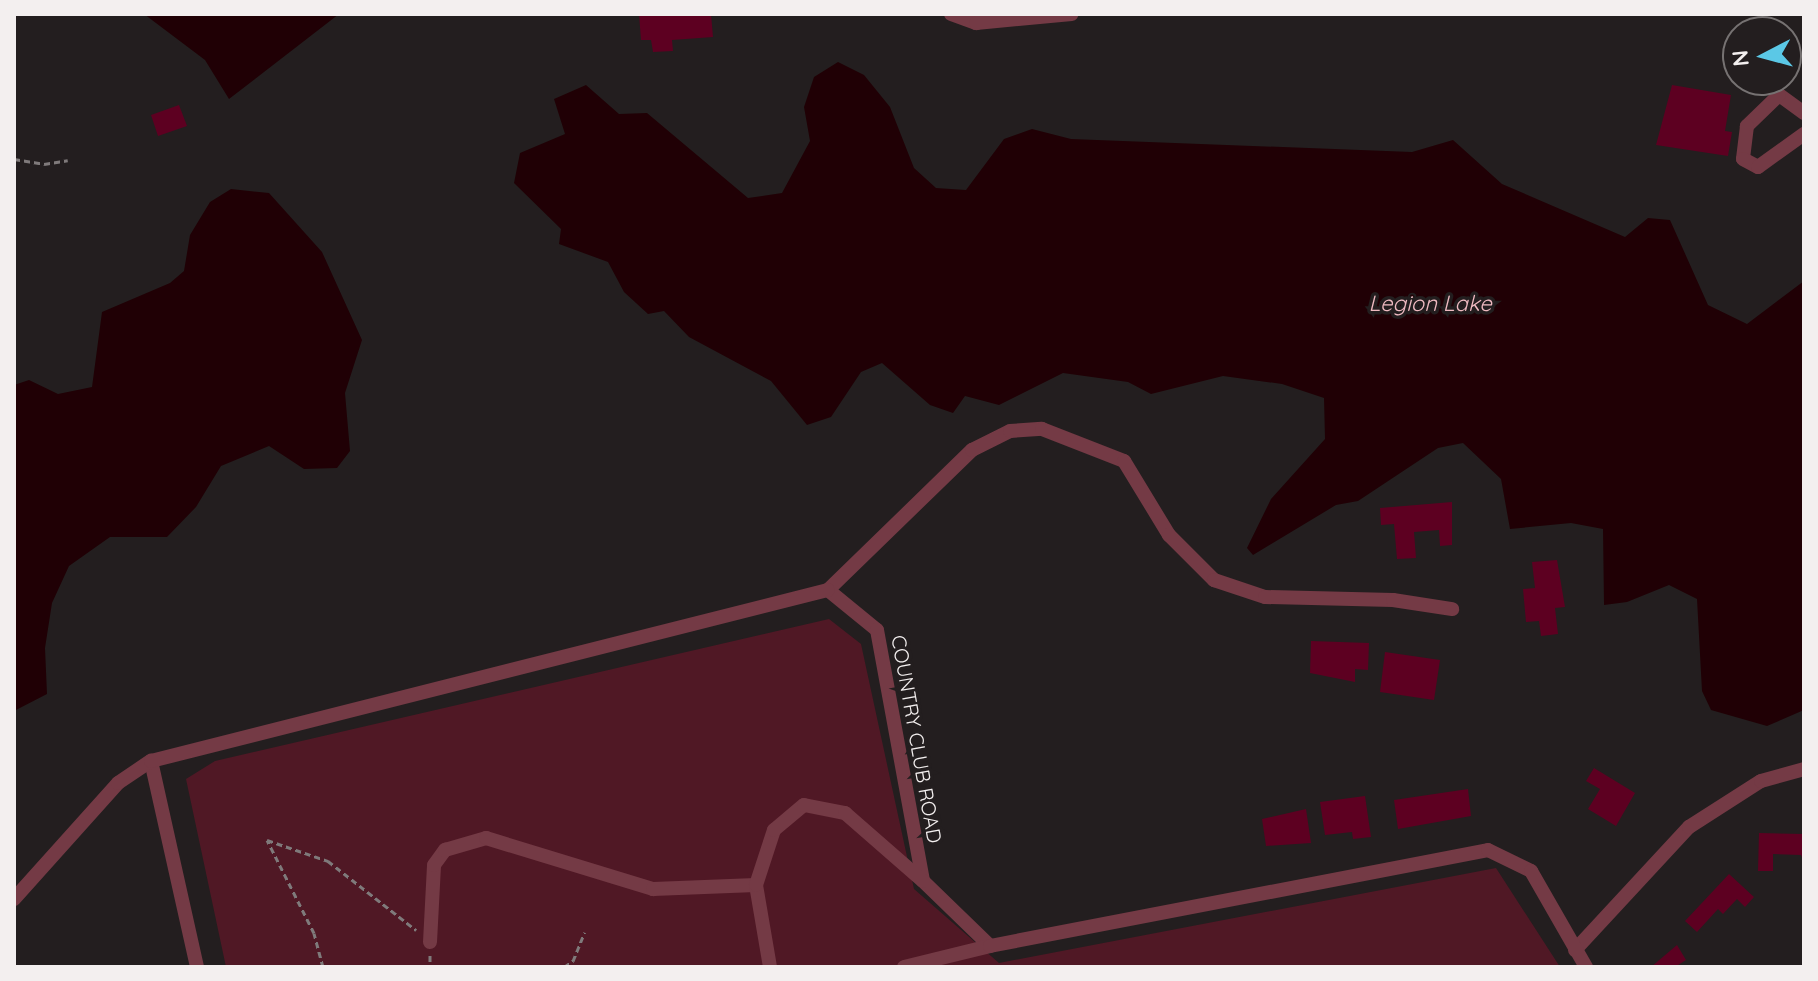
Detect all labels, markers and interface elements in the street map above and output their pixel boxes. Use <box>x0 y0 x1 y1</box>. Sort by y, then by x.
north arrow <box>1722 16 1802 96</box>
text: N <box>1725 49 1755 68</box>
water label: Legion Lake <box>1368 291 1492 317</box>
street label: COUNTRY CLUB ROAD <box>887 633 947 845</box>

